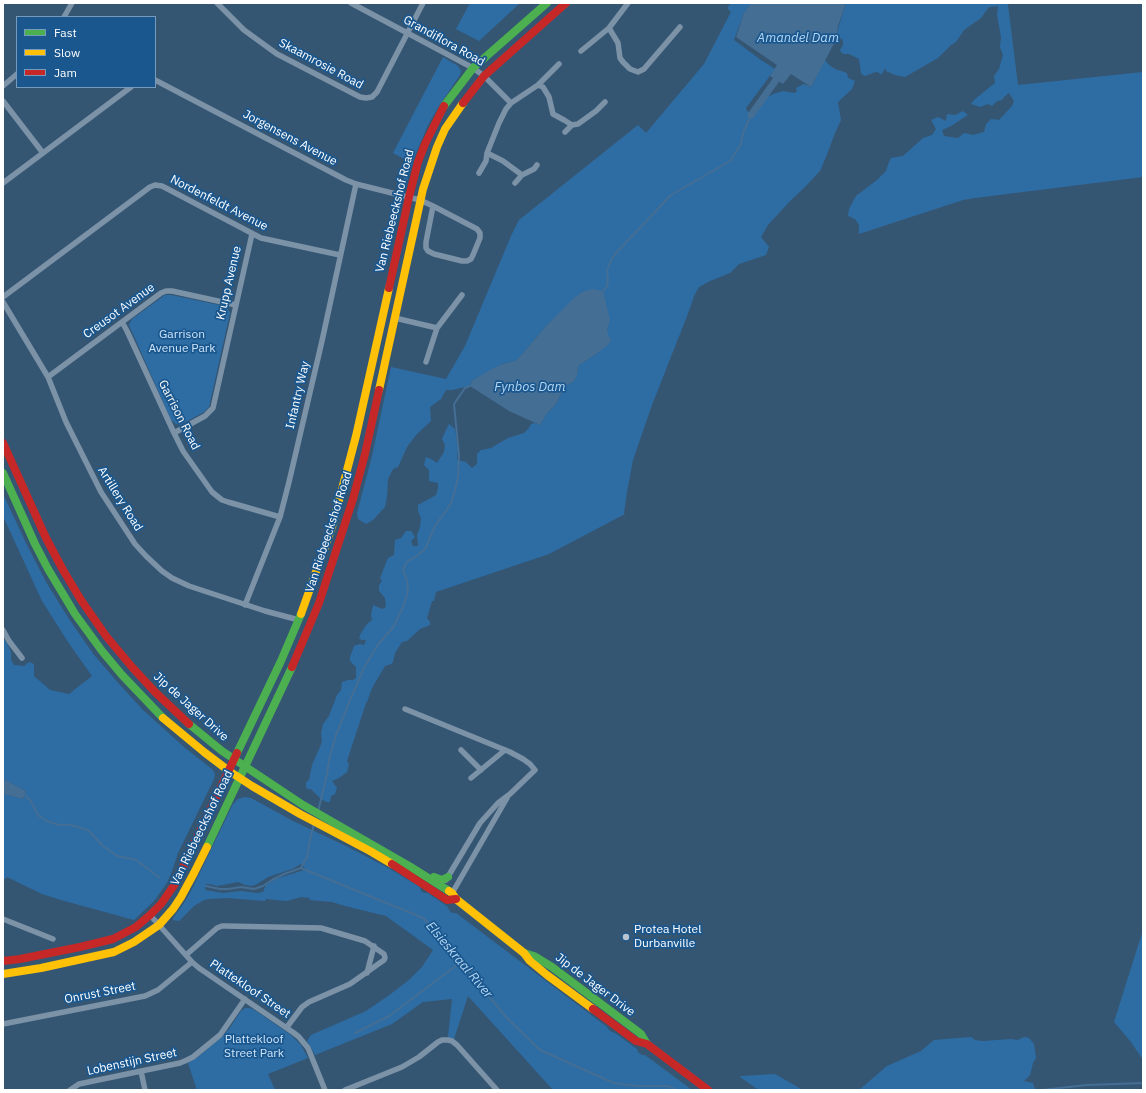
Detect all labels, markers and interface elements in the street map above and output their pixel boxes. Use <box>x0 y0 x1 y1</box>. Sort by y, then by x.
street label: Grandiflora Road <box>401 13 487 69</box>
legend <box>16 16 156 88</box>
text: Fast <box>54 25 77 40</box>
water label: Amandel Dam <box>757 30 839 46</box>
street label: Skaamrosie Road <box>276 36 366 92</box>
text: Slow <box>54 45 80 60</box>
text: Jam <box>54 65 77 80</box>
street label: Jorgensens Avenue <box>240 107 340 169</box>
street label: Van Riebeeckshof Road <box>373 148 417 274</box>
street label: Nordenfeldt Avenue <box>168 172 270 234</box>
street label: Krupp Avenue <box>213 245 245 321</box>
street label: Creusot Avenue <box>80 280 158 342</box>
park label: Garrison Avenue Park <box>148 328 216 356</box>
street label: Infantry Way <box>283 360 313 430</box>
street label: Garrison Road <box>155 378 203 452</box>
water label: Fynbos Dam <box>494 379 566 395</box>
street label: Artillery Road <box>94 464 146 534</box>
street label: Van Riebeeckshof Road <box>303 470 355 594</box>
street label: Jip de Jager Drive <box>151 670 231 744</box>
street label: Van Riebeeckshof Road <box>168 768 236 888</box>
water label: Elsieskraal River <box>422 919 496 1001</box>
place label: Protea Hotel Durbanville <box>634 923 701 951</box>
marker: Protea Hotel Durbanville <box>621 932 631 942</box>
street label: Jip de Jager Drive <box>552 950 638 1020</box>
street label: Plattekloof Street <box>207 957 293 1021</box>
street label: Onrust Street <box>63 979 137 1007</box>
park label: Plattekloof Street Park <box>224 1033 284 1061</box>
street label: Lobenstijn Street <box>86 1045 178 1079</box>

